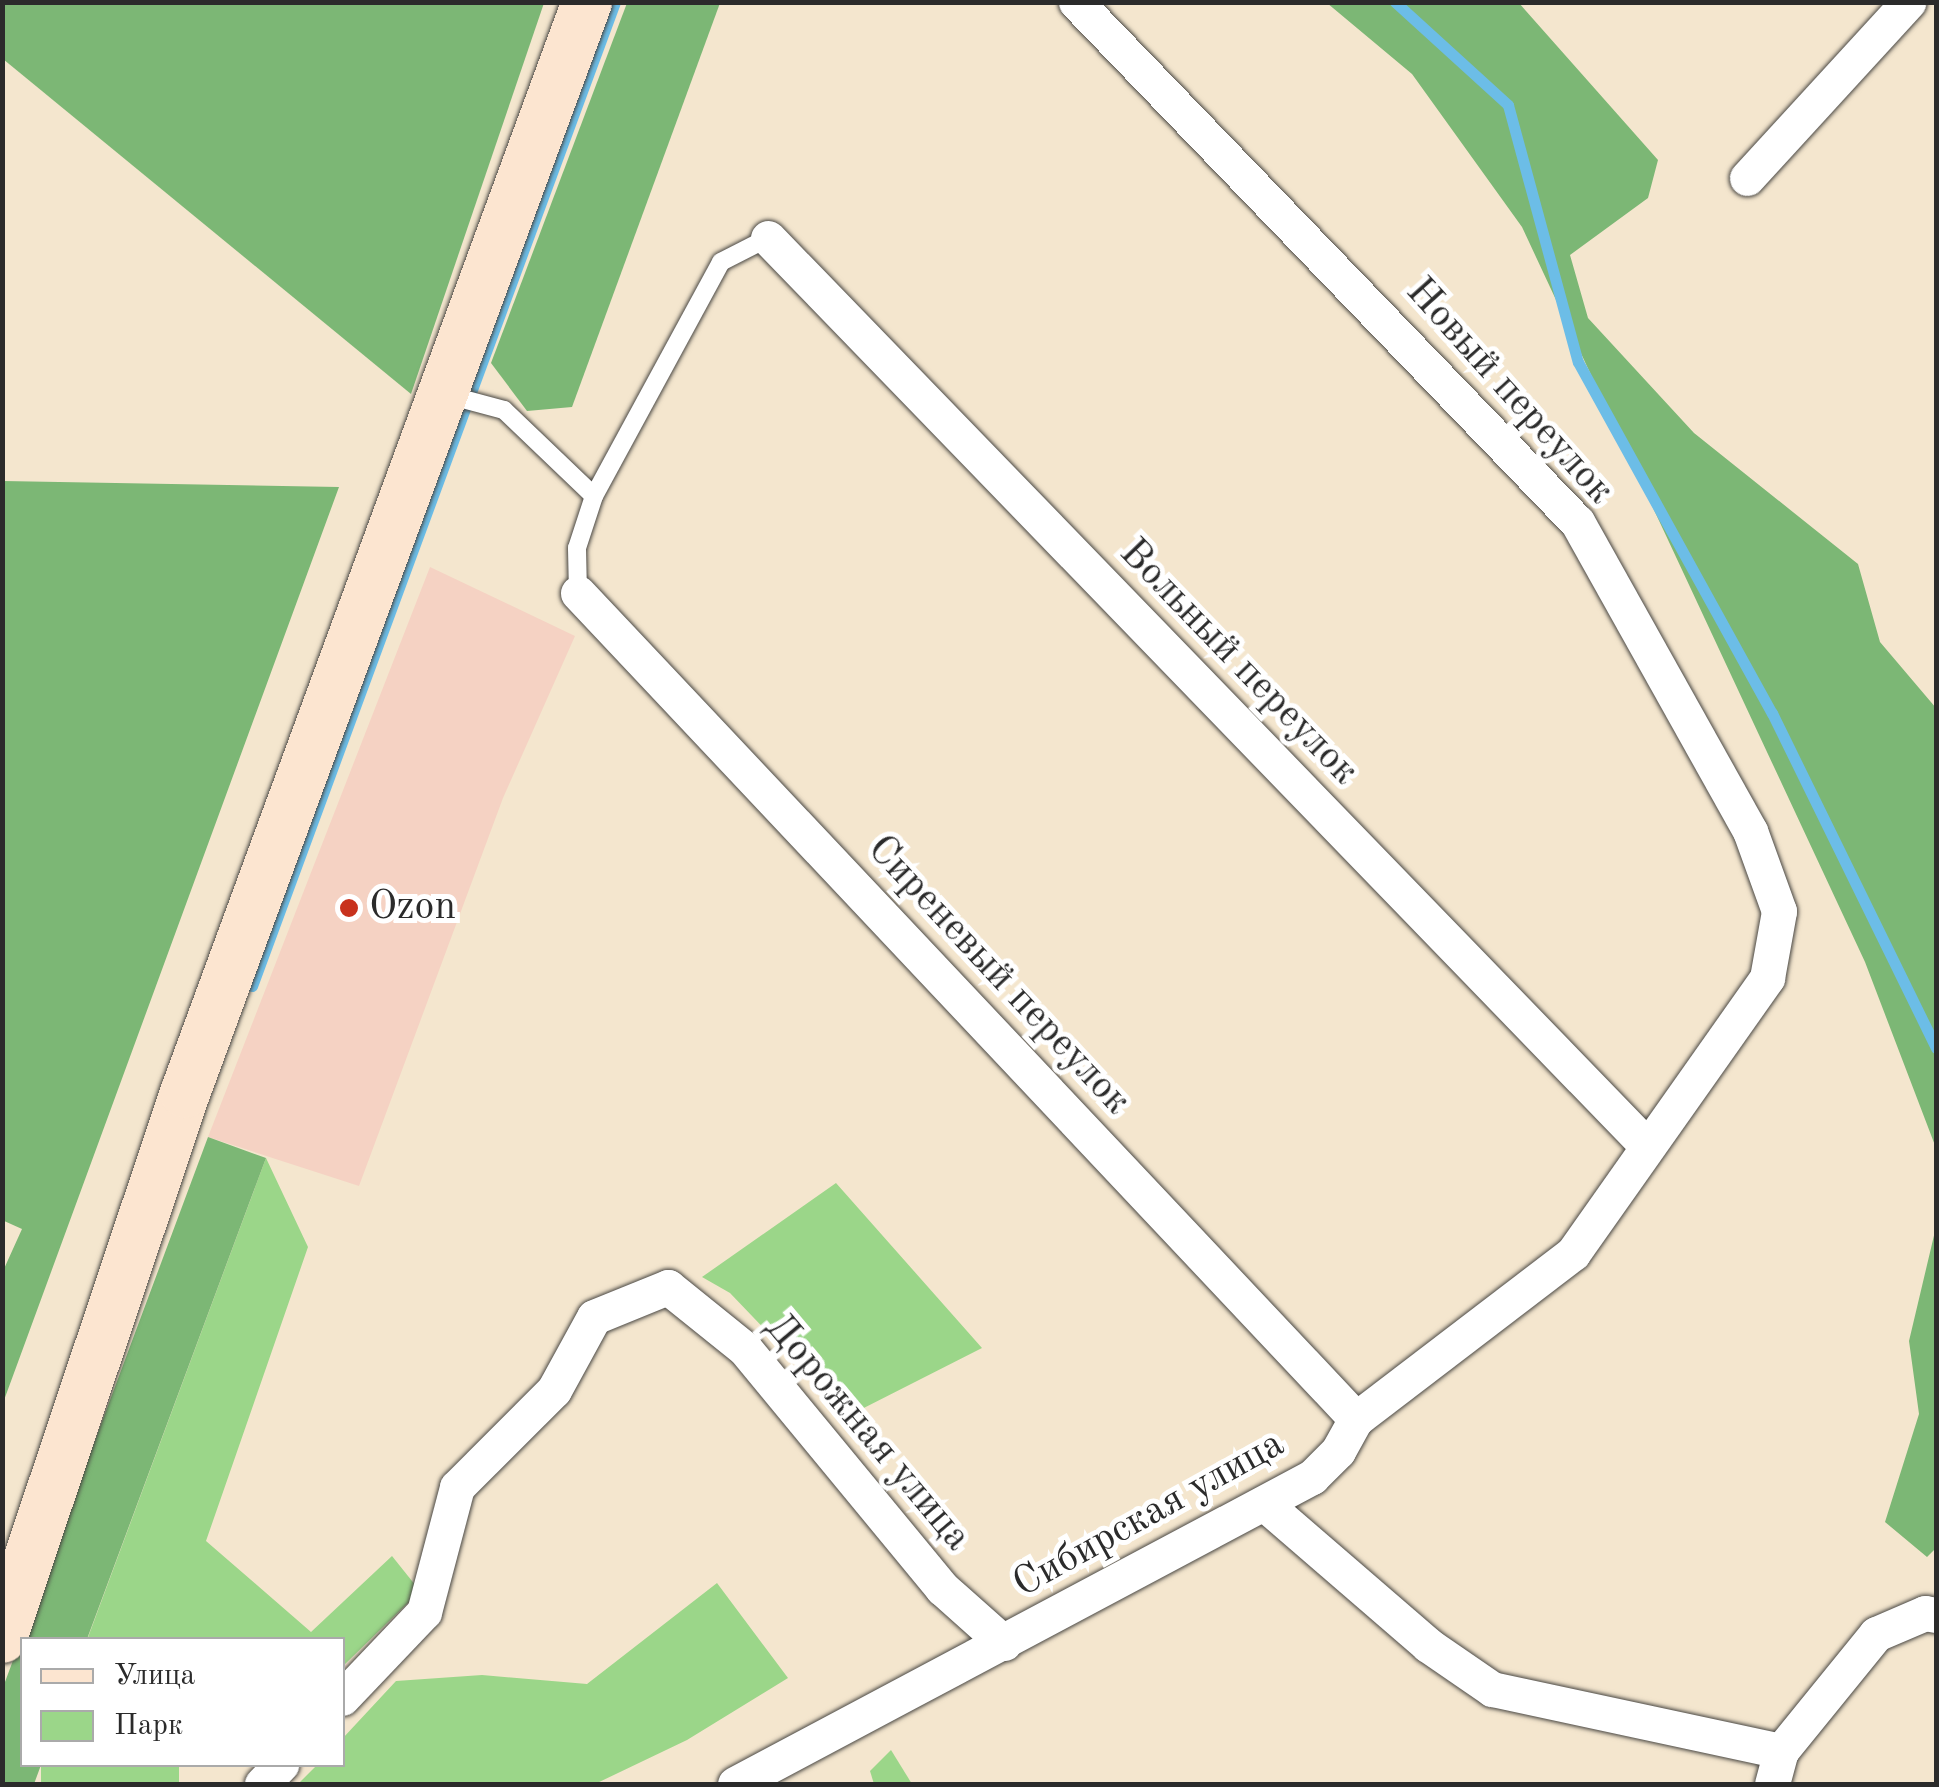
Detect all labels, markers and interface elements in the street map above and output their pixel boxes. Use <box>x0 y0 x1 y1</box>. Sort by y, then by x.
street label: Новый переулок <box>1395 269 1623 515</box>
street label: Вольный переулок <box>1108 530 1368 796</box>
street label: Сиреневый переулок <box>856 826 1140 1126</box>
place label: Ozon <box>369 884 456 932</box>
marker: Ozon <box>338 897 360 919</box>
street label: Дорожная улица <box>754 1305 980 1561</box>
street label: Сибирская улица <box>1005 1421 1293 1609</box>
legend <box>20 1637 345 1767</box>
text: Улица <box>114 1661 195 1691</box>
text: Парк <box>114 1711 183 1741</box>

